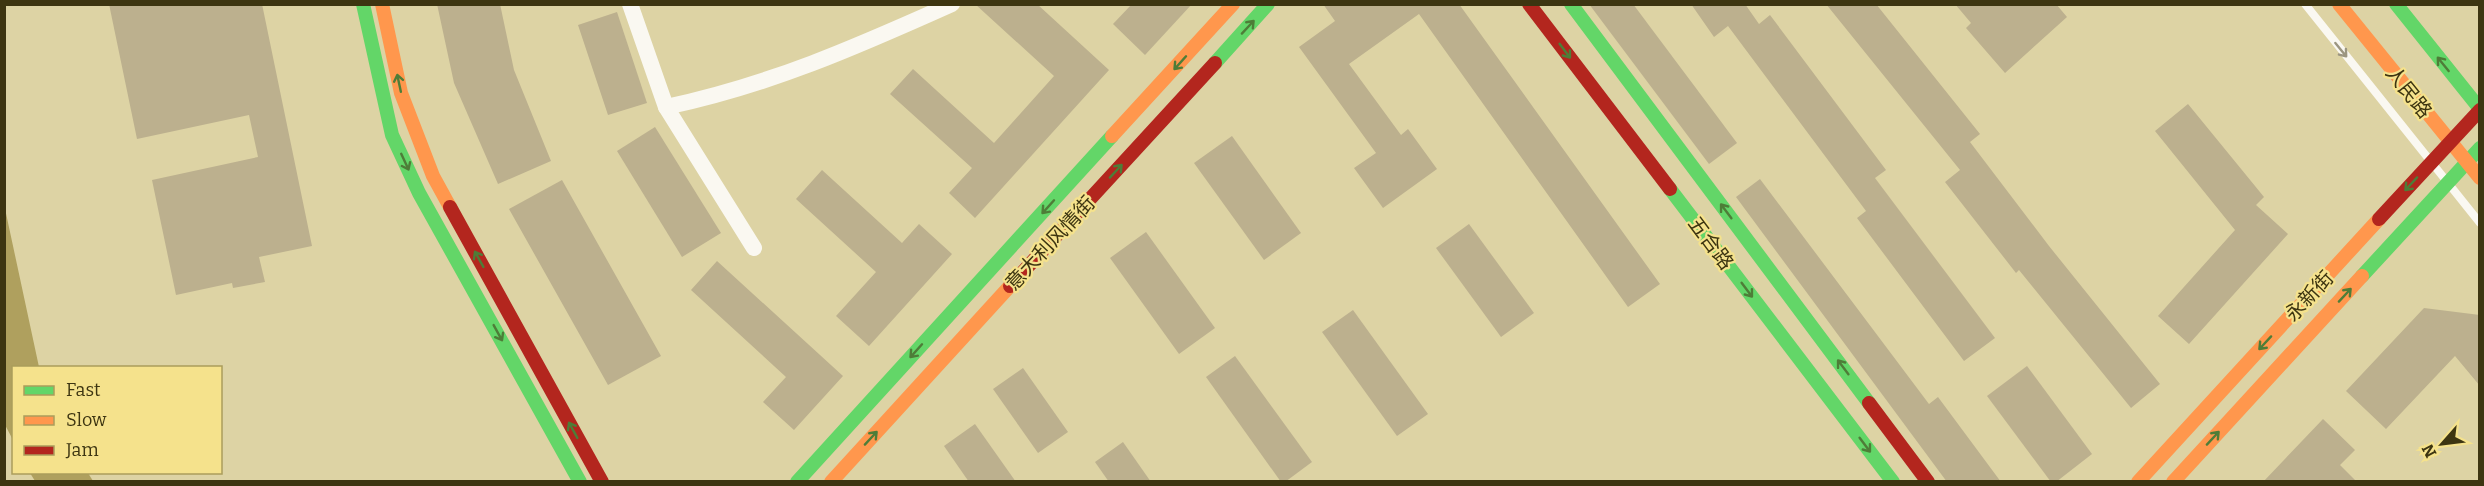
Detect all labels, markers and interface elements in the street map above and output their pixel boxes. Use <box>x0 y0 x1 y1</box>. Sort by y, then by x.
one-way arrow <box>1241 20 1255 35</box>
one-way arrow <box>2335 42 2348 58</box>
one-way arrow <box>1558 43 1571 59</box>
one-way arrow <box>1173 55 1187 70</box>
one-way arrow <box>2436 57 2450 72</box>
street label: 人民路 <box>2381 61 2437 123</box>
one-way arrow <box>393 73 404 93</box>
one-way arrow <box>399 152 411 170</box>
one-way arrow <box>1109 163 1123 178</box>
one-way arrow <box>2404 177 2419 192</box>
street label: 意大利风情街 <box>1000 191 1100 295</box>
one-way arrow <box>1041 199 1055 214</box>
one-way arrow <box>1720 204 1732 220</box>
street label: 五合路 <box>1683 212 1739 274</box>
one-way arrow <box>473 251 484 269</box>
street label: 永新街 <box>2280 266 2338 326</box>
one-way arrow <box>1741 281 1753 297</box>
one-way arrow <box>2338 287 2352 302</box>
one-way arrow <box>493 324 504 342</box>
one-way arrow <box>2258 336 2272 351</box>
one-way arrow <box>909 343 923 358</box>
one-way arrow <box>1837 360 1849 376</box>
legend <box>12 366 222 474</box>
text: Fast <box>66 379 101 401</box>
text: Slow <box>66 409 107 431</box>
north arrow <box>2412 414 2472 474</box>
one-way arrow <box>567 422 579 439</box>
one-way arrow <box>864 431 878 446</box>
one-way arrow <box>2206 431 2220 446</box>
one-way arrow <box>1859 436 1872 452</box>
text: Jam <box>65 439 99 461</box>
text: N <box>2418 441 2440 461</box>

